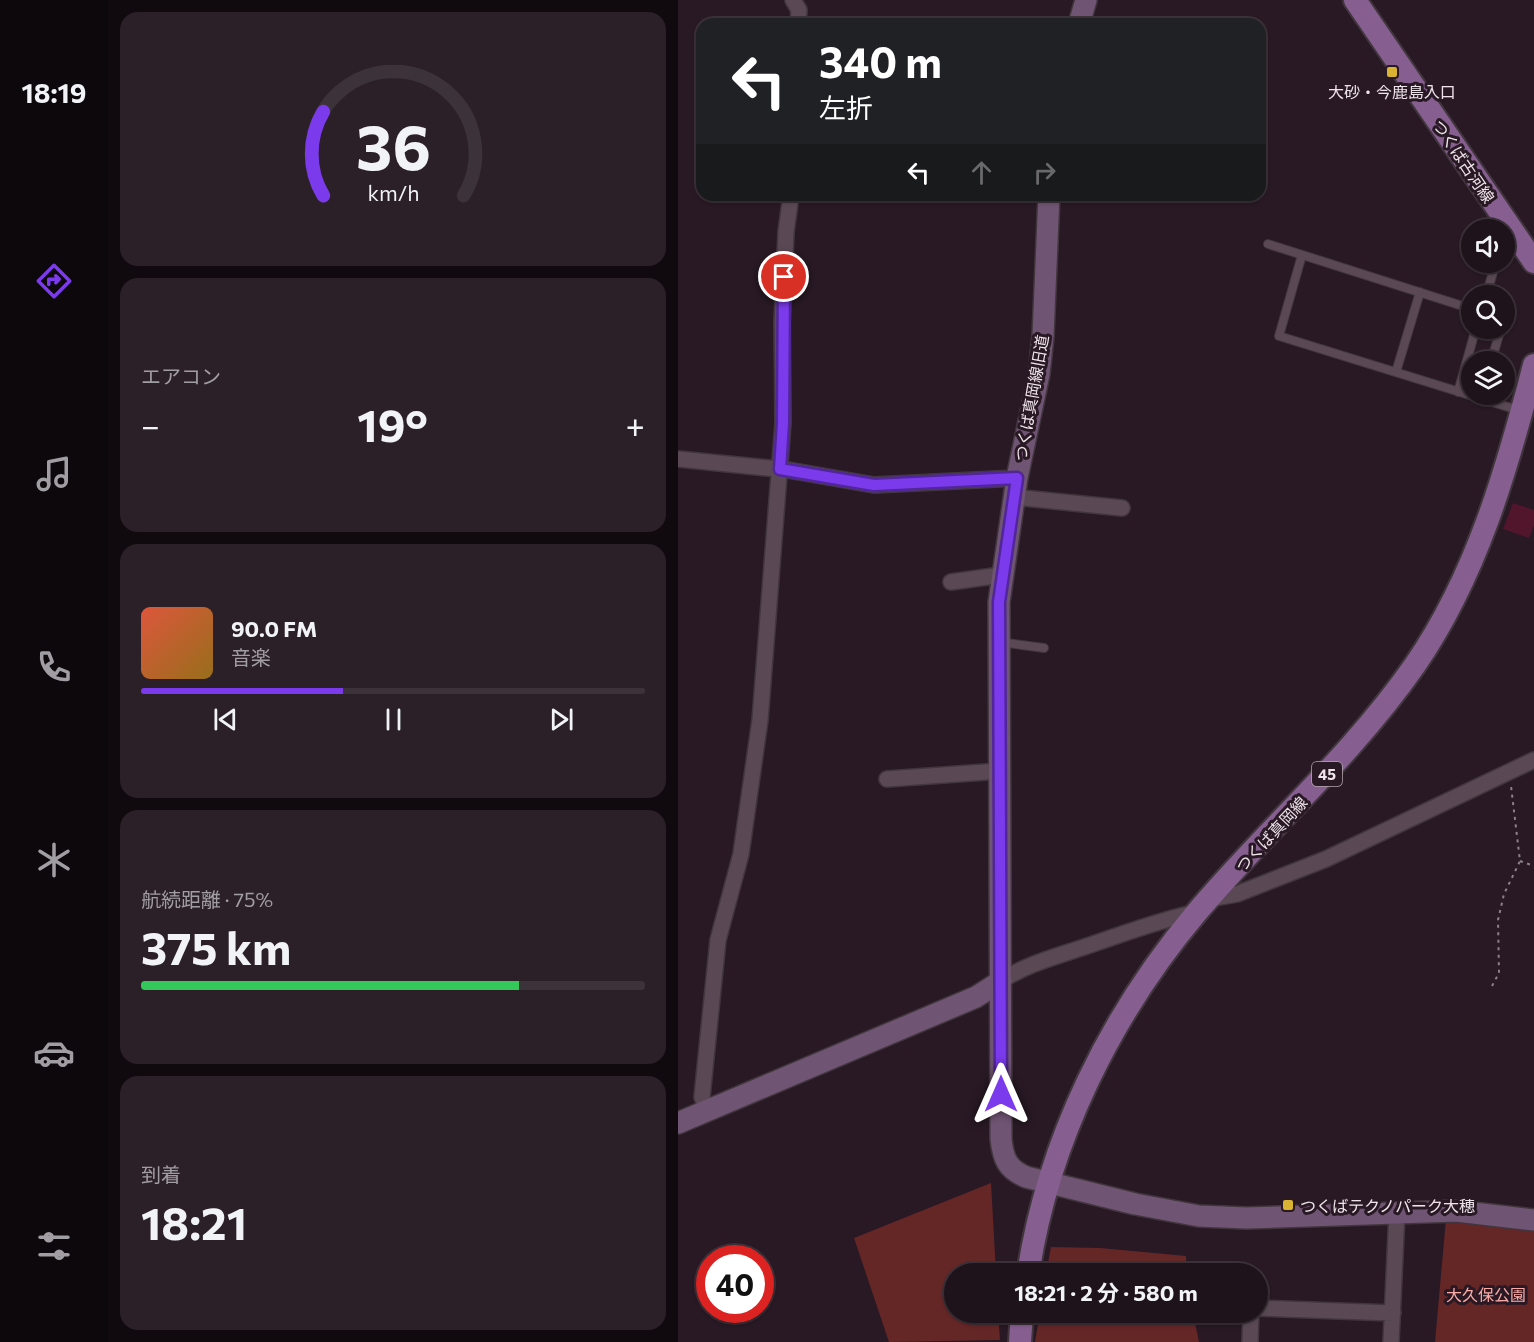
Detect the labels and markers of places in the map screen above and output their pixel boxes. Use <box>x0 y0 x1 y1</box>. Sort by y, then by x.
marker: 大砂・今鹿島入口 <box>1385 65 1399 79</box>
place label: 大砂・今鹿島入口 <box>1328 82 1456 101</box>
pin <box>758 251 809 302</box>
place label: つくばテクノパーク大穂 <box>1300 1196 1475 1215</box>
marker: つくばテクノパーク大穂 <box>1281 1198 1295 1212</box>

